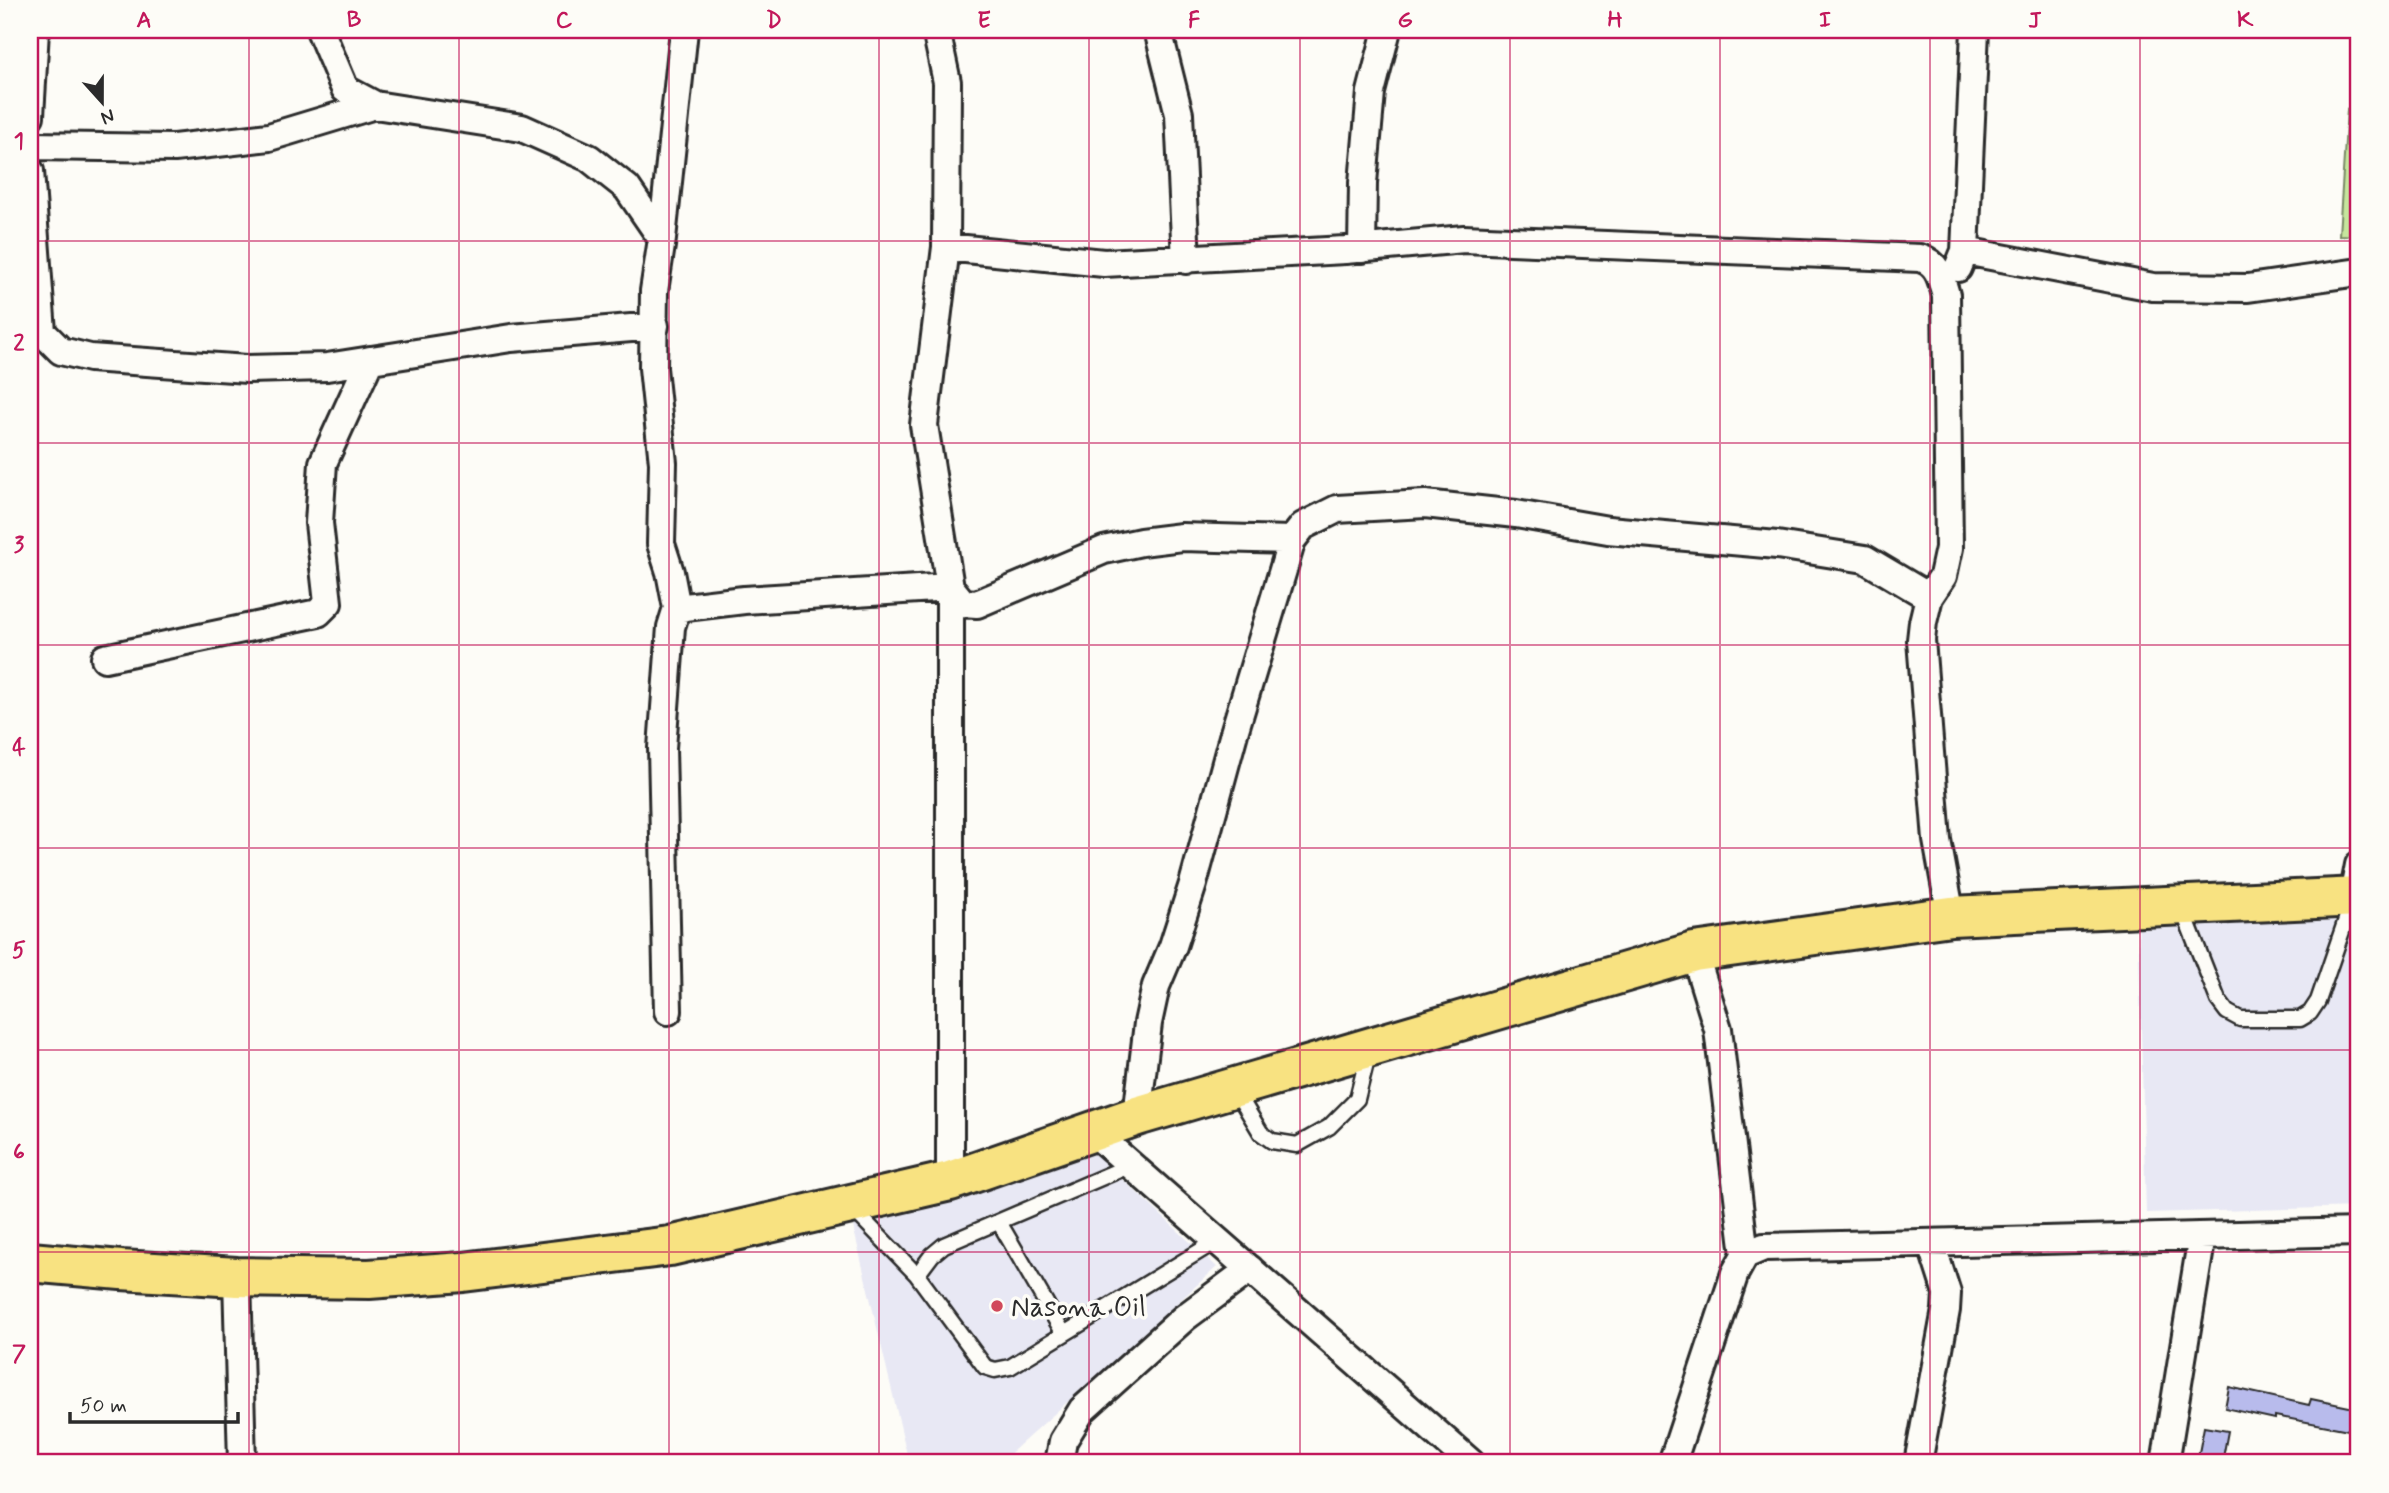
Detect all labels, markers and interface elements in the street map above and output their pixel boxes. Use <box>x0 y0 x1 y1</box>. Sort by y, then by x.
text: A <box>136 6 152 36</box>
text: B <box>347 6 362 36</box>
text: C <box>556 6 573 36</box>
text: D <box>766 6 782 36</box>
text: E <box>977 6 991 36</box>
text: F <box>1188 6 1200 36</box>
text: G <box>1397 6 1413 36</box>
text: H <box>1607 6 1623 36</box>
text: I <box>1819 6 1831 36</box>
text: J <box>2028 6 2042 36</box>
text: K <box>2237 6 2254 36</box>
north arrow <box>66 66 136 136</box>
text: N <box>97 103 118 130</box>
text: 1 <box>14 127 24 157</box>
text: 2 <box>13 329 25 359</box>
text: 3 <box>14 531 25 561</box>
text: 4 <box>12 733 26 763</box>
text: 5 <box>12 936 26 966</box>
text: 6 <box>13 1138 25 1168</box>
place label: Nasona Oil <box>1011 1290 1146 1327</box>
marker: Nasona Oil <box>989 1298 1005 1314</box>
text: 7 <box>12 1340 26 1370</box>
scale bar <box>70 1381 238 1425</box>
text: 50 m <box>80 1392 127 1420</box>

